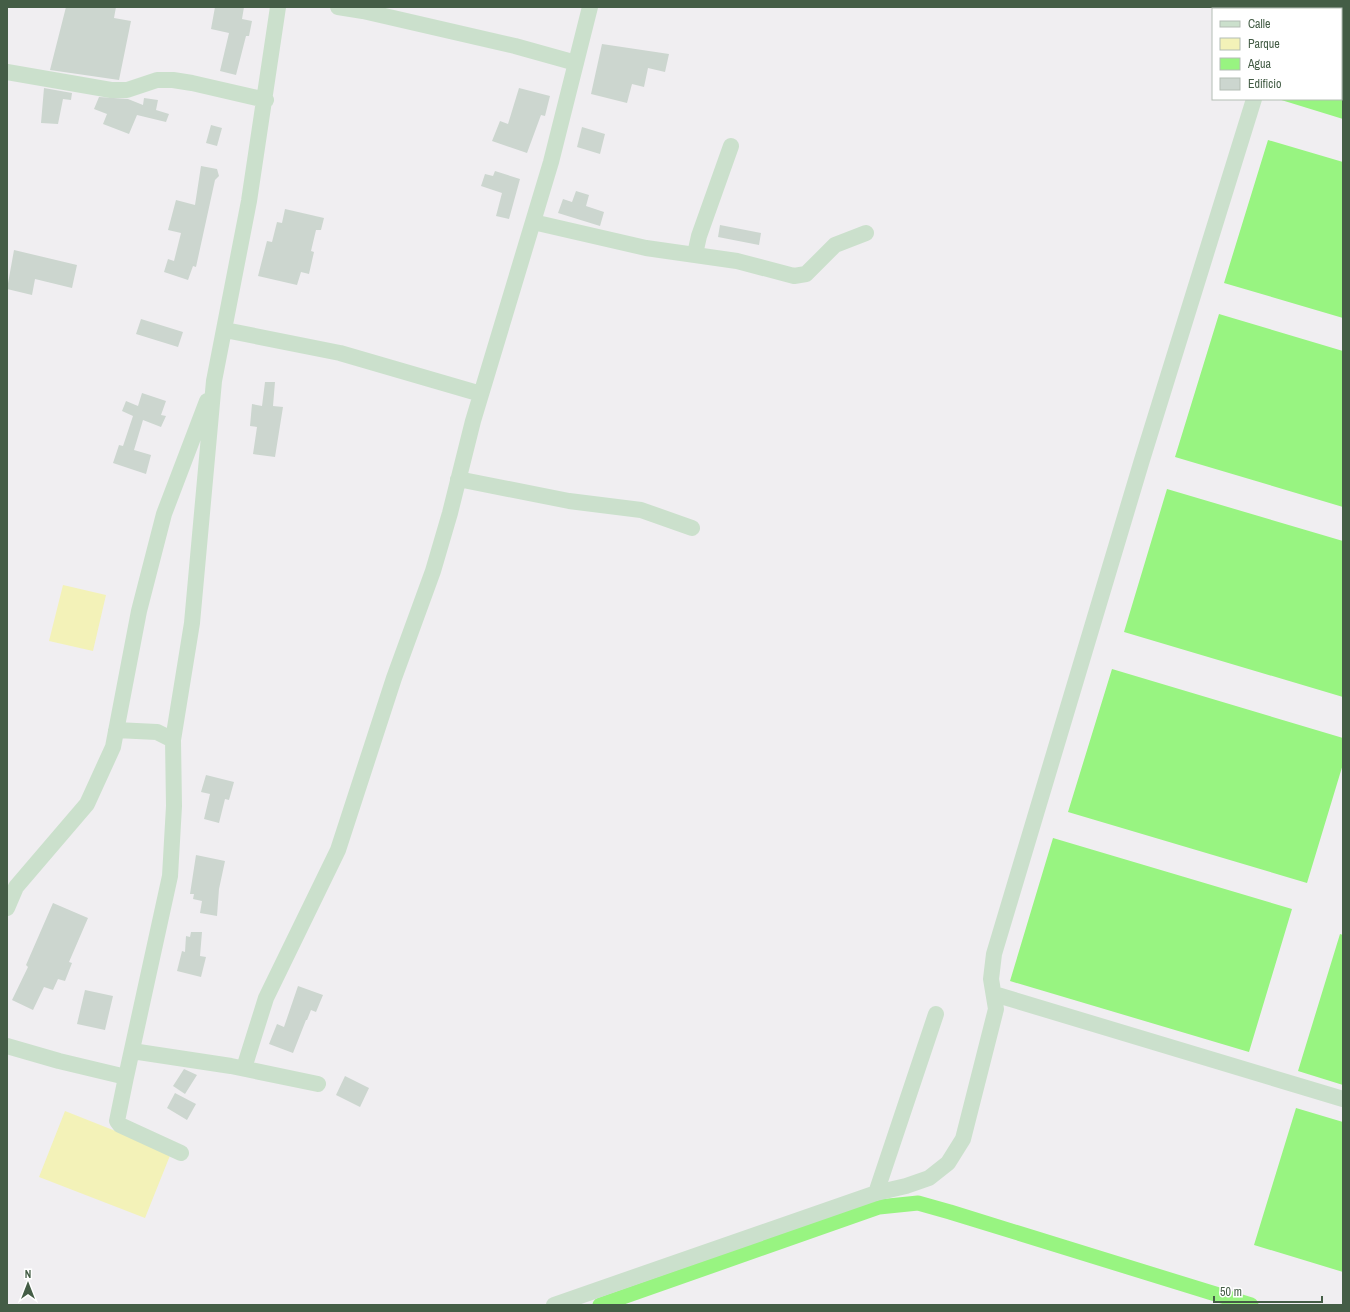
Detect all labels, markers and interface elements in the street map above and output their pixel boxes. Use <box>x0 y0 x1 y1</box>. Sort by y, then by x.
legend <box>1212 8 1342 100</box>
text: Calle <box>1248 16 1270 32</box>
text: Parque <box>1248 36 1280 52</box>
text: Agua <box>1247 56 1272 72</box>
text: Edificio <box>1248 76 1281 92</box>
north arrow <box>8 1264 48 1304</box>
text: N <box>25 1267 31 1281</box>
scale bar <box>1214 1278 1322 1304</box>
text: 50 m <box>1220 1284 1242 1300</box>

